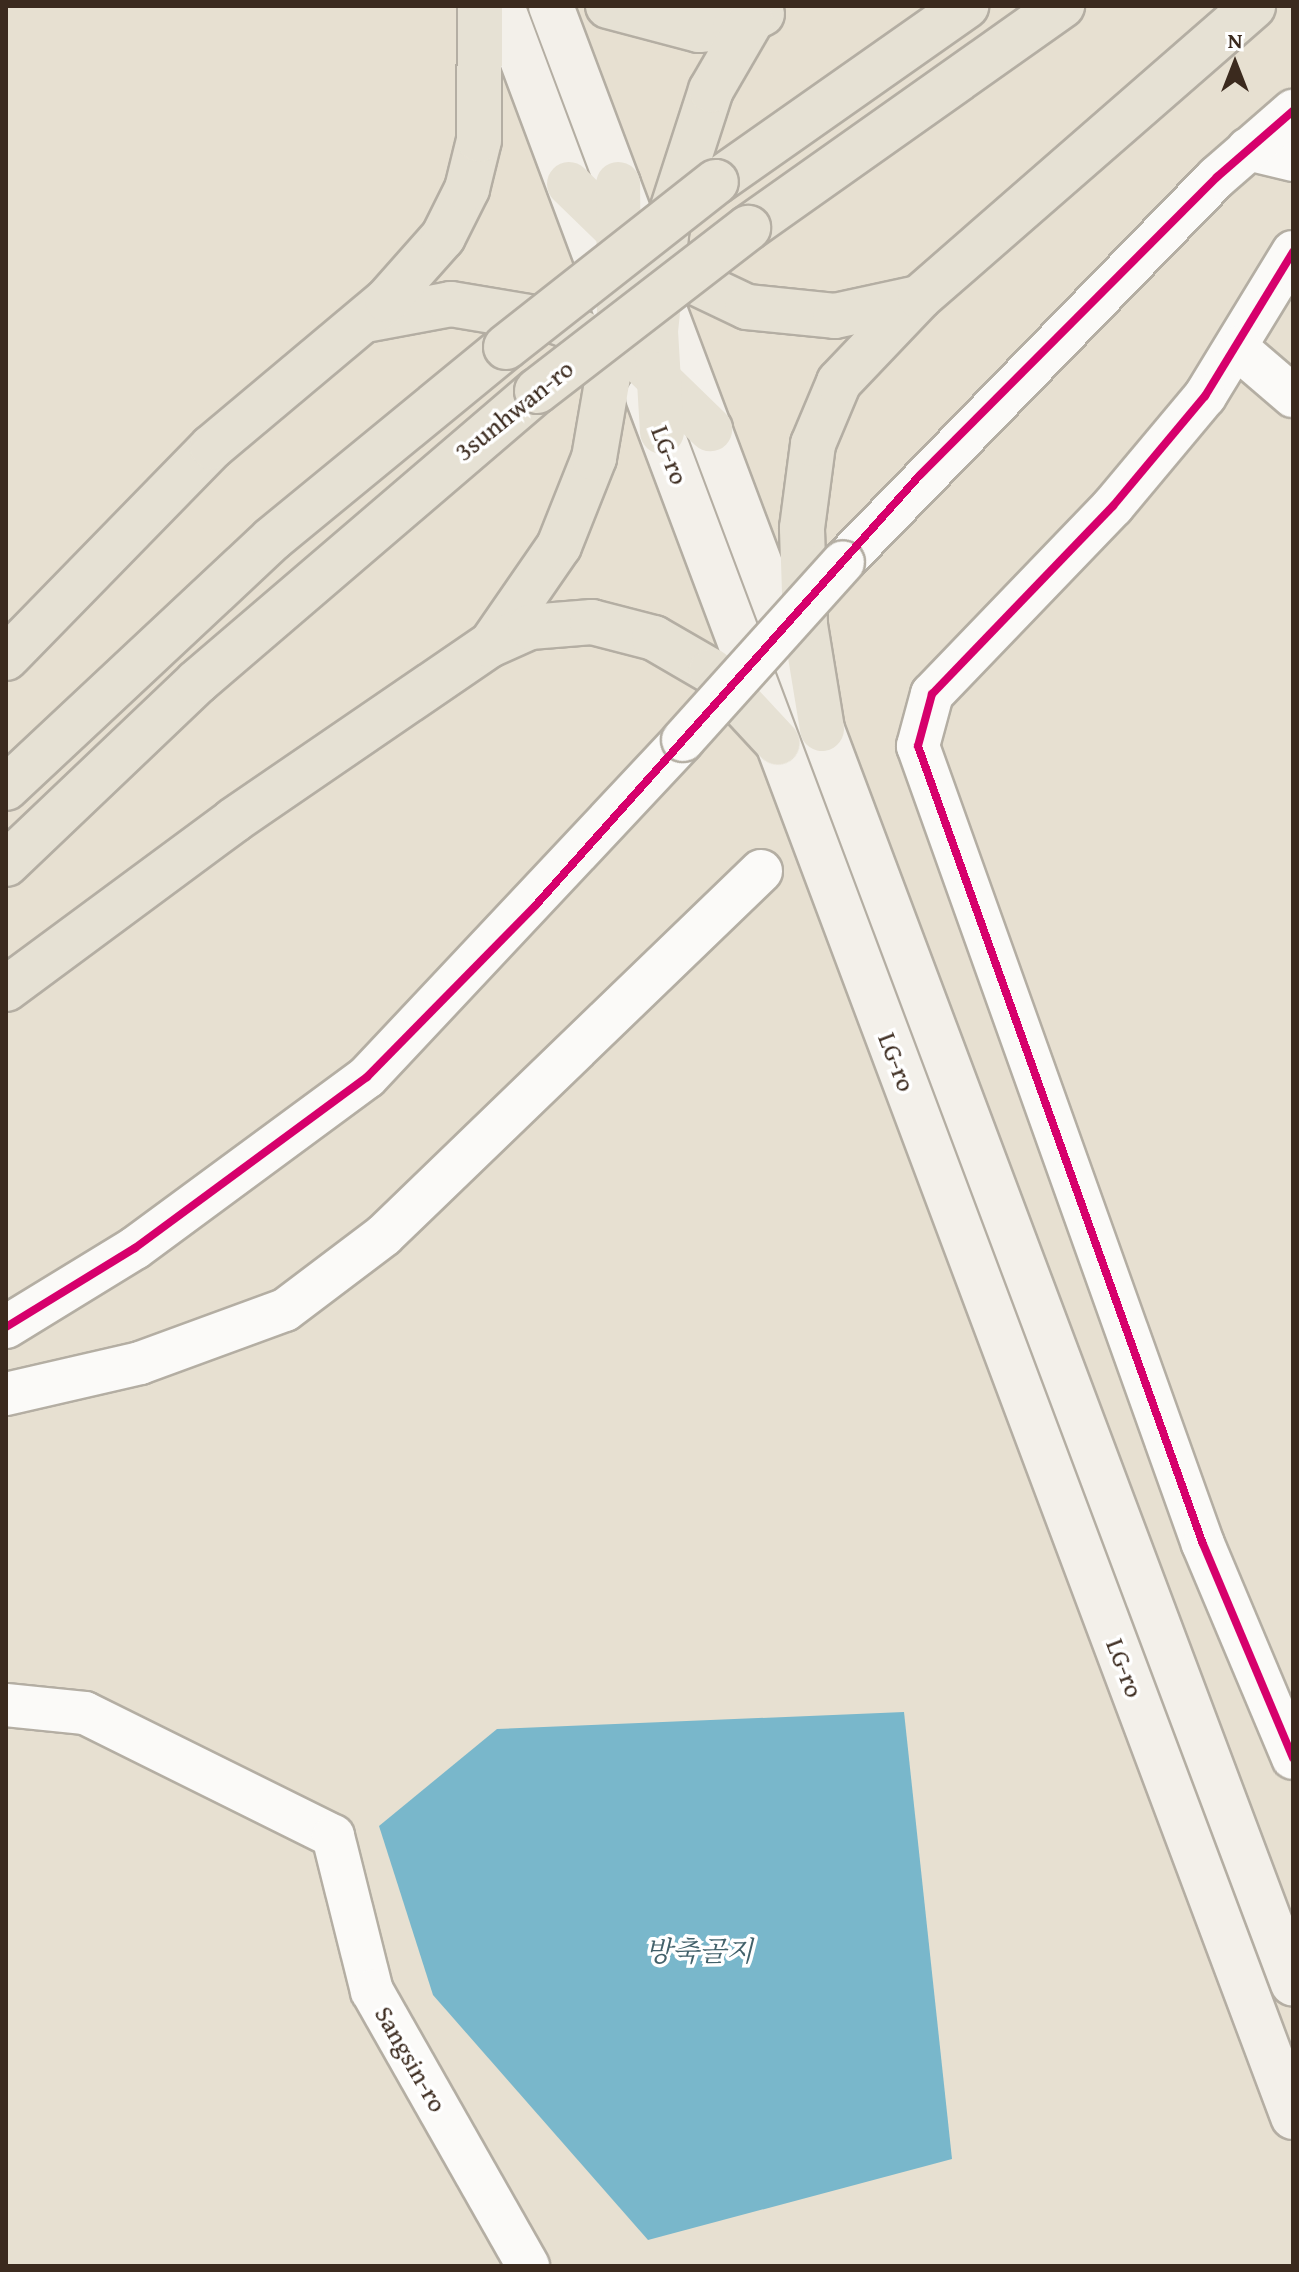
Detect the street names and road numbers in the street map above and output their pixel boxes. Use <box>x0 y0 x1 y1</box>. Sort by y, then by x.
street label: 3sunhwan-ro <box>448 353 580 467</box>
street label: LG-ro <box>645 421 695 489</box>
street label: LG-ro <box>872 1028 922 1096</box>
street label: LG-ro <box>1100 1634 1150 1702</box>
street label: Sangsin-ro <box>368 2000 454 2118</box>

